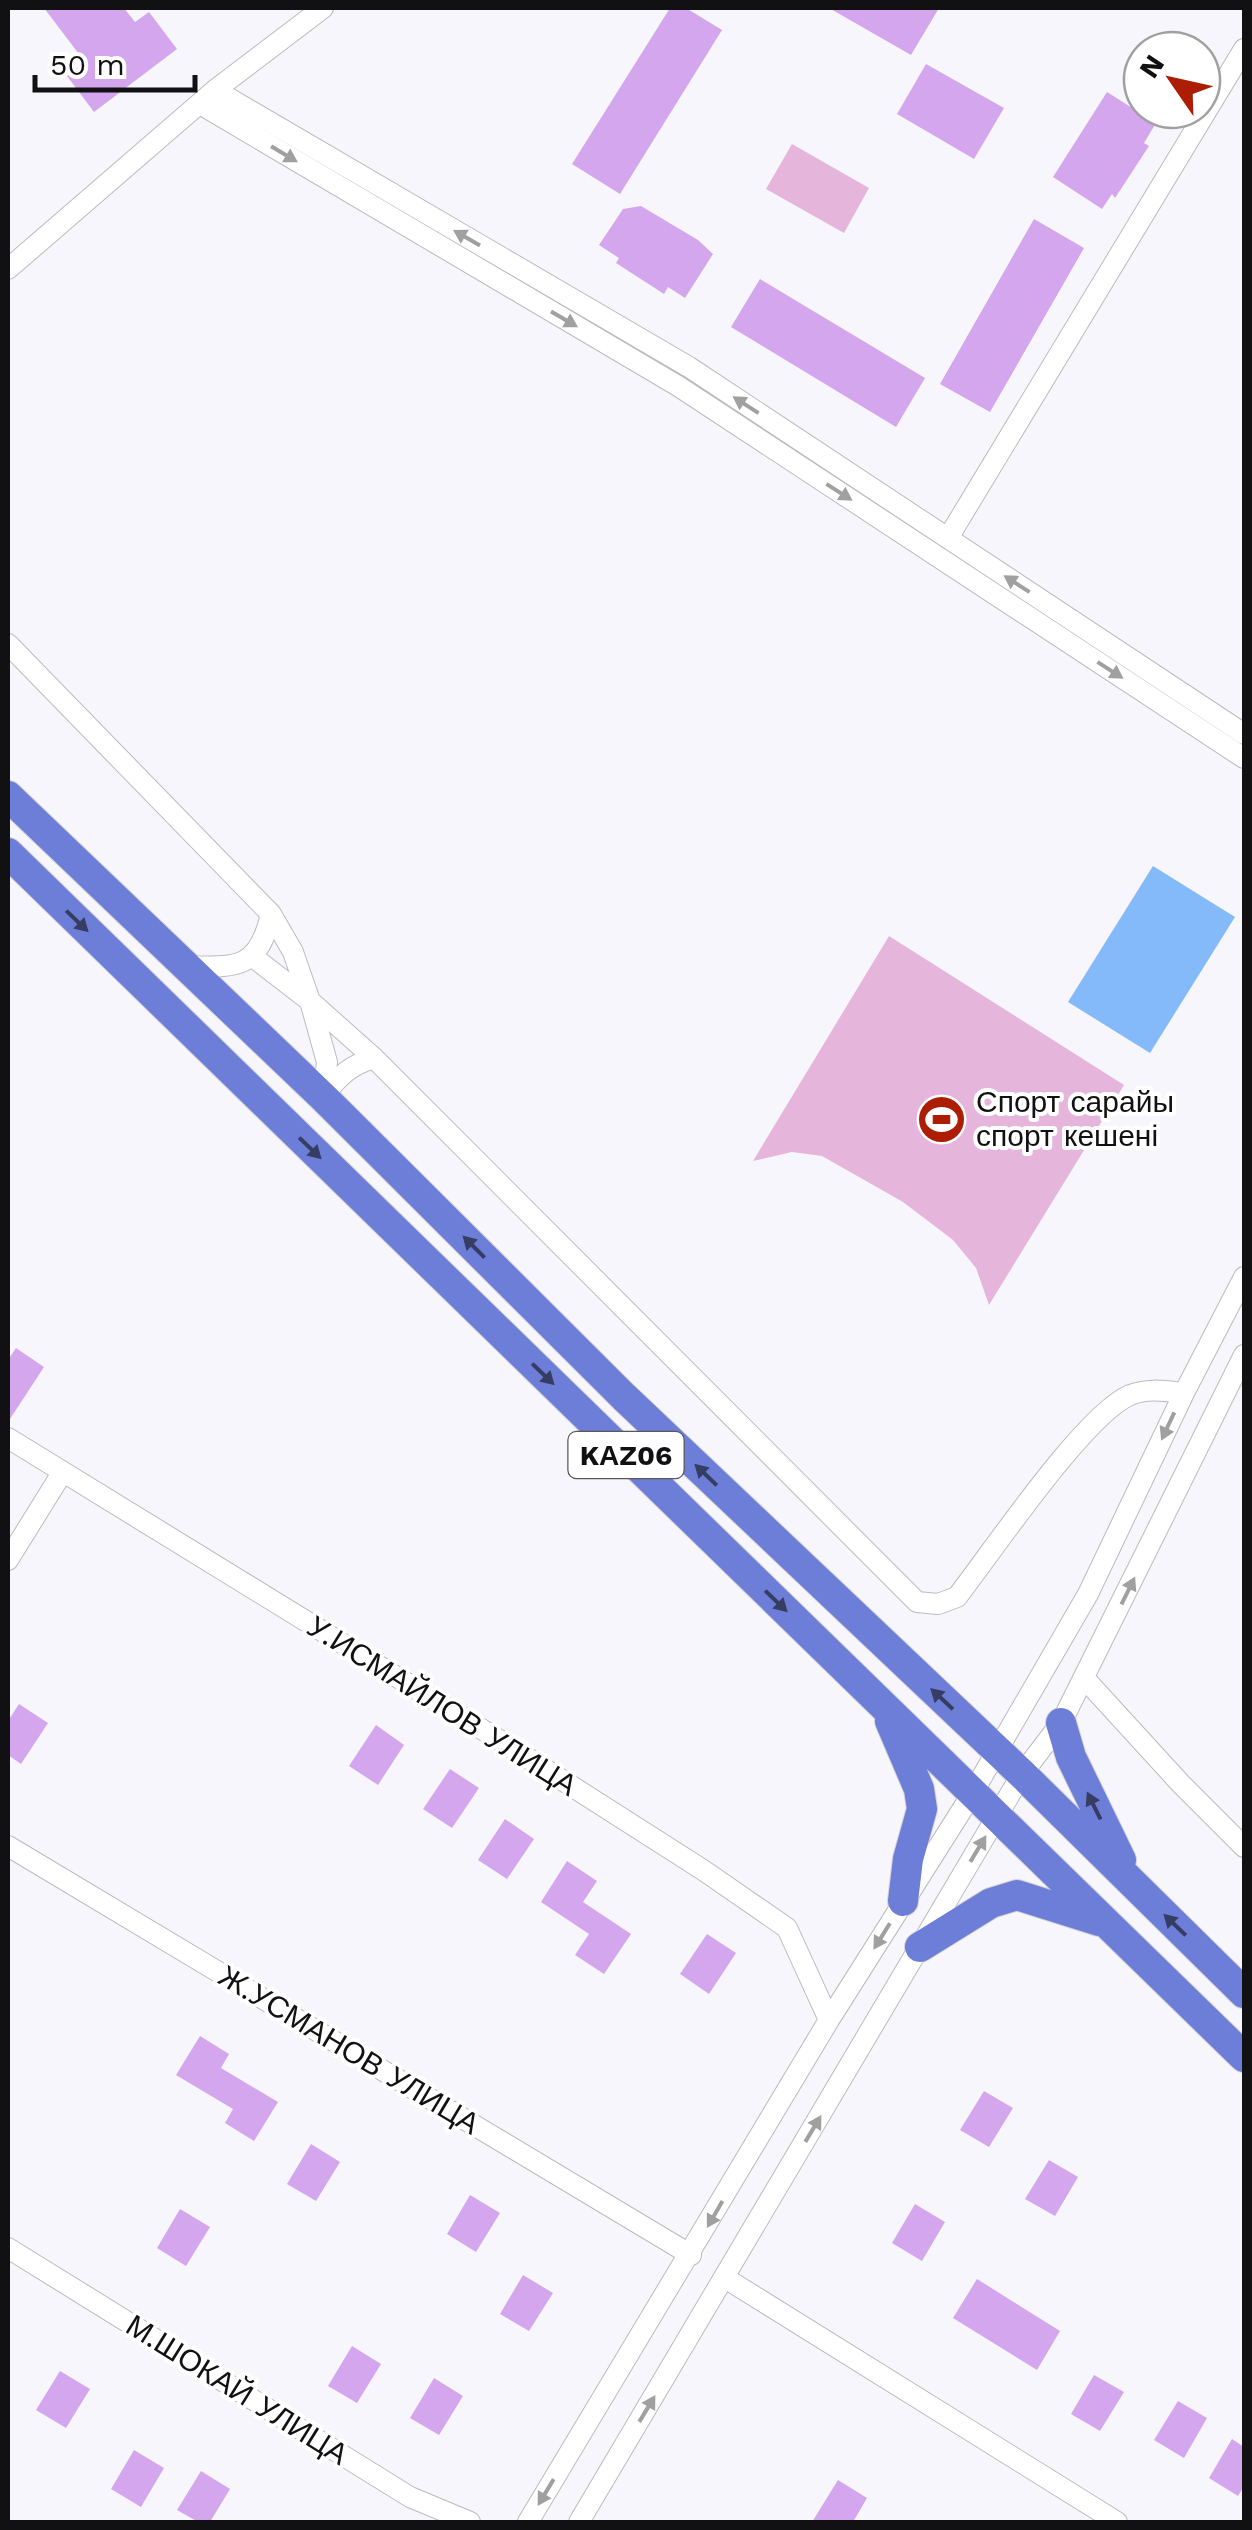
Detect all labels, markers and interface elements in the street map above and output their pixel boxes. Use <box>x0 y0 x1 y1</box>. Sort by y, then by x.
scale bar <box>35 30 195 92</box>
north arrow <box>1122 30 1222 130</box>
text: 50 m <box>50 47 125 82</box>
text: N <box>1132 48 1171 84</box>
one-way arrow <box>270 145 298 162</box>
one-way arrow <box>453 230 481 247</box>
one-way arrow <box>550 310 578 327</box>
one-way arrow <box>732 396 759 415</box>
one-way arrow <box>825 482 852 501</box>
one-way arrow <box>1003 575 1030 593</box>
one-way arrow <box>1097 661 1124 679</box>
one-way arrow <box>65 909 89 932</box>
place label: Спорт сарайы спорт кешені <box>976 1084 1174 1153</box>
sports icon: Спорт сарайы спорт кешені <box>915 1093 967 1145</box>
one-way arrow <box>298 1136 322 1159</box>
one-way arrow <box>463 1236 487 1260</box>
one-way arrow <box>531 1362 555 1386</box>
one-way arrow <box>1159 1412 1176 1441</box>
road number: KАZ06 <box>568 1432 684 1478</box>
one-way arrow <box>694 1464 718 1487</box>
one-way arrow <box>1119 1577 1136 1606</box>
one-way arrow <box>764 1589 788 1612</box>
street label: У.ИСМАЙЛОВ УЛИЦА <box>301 1608 584 1803</box>
one-way arrow <box>930 1688 954 1711</box>
one-way arrow <box>1085 1791 1102 1820</box>
one-way arrow <box>969 1835 986 1863</box>
one-way arrow <box>1163 1914 1187 1938</box>
one-way arrow <box>873 1922 891 1949</box>
street label: Ж.УСМАНОВ УЛИЦА <box>213 1958 486 2141</box>
one-way arrow <box>803 2115 821 2143</box>
one-way arrow <box>706 2200 724 2228</box>
street label: М.ШОКАЙ УЛИЦА <box>120 2307 354 2472</box>
one-way arrow <box>638 2395 655 2423</box>
one-way arrow <box>538 2478 555 2506</box>

